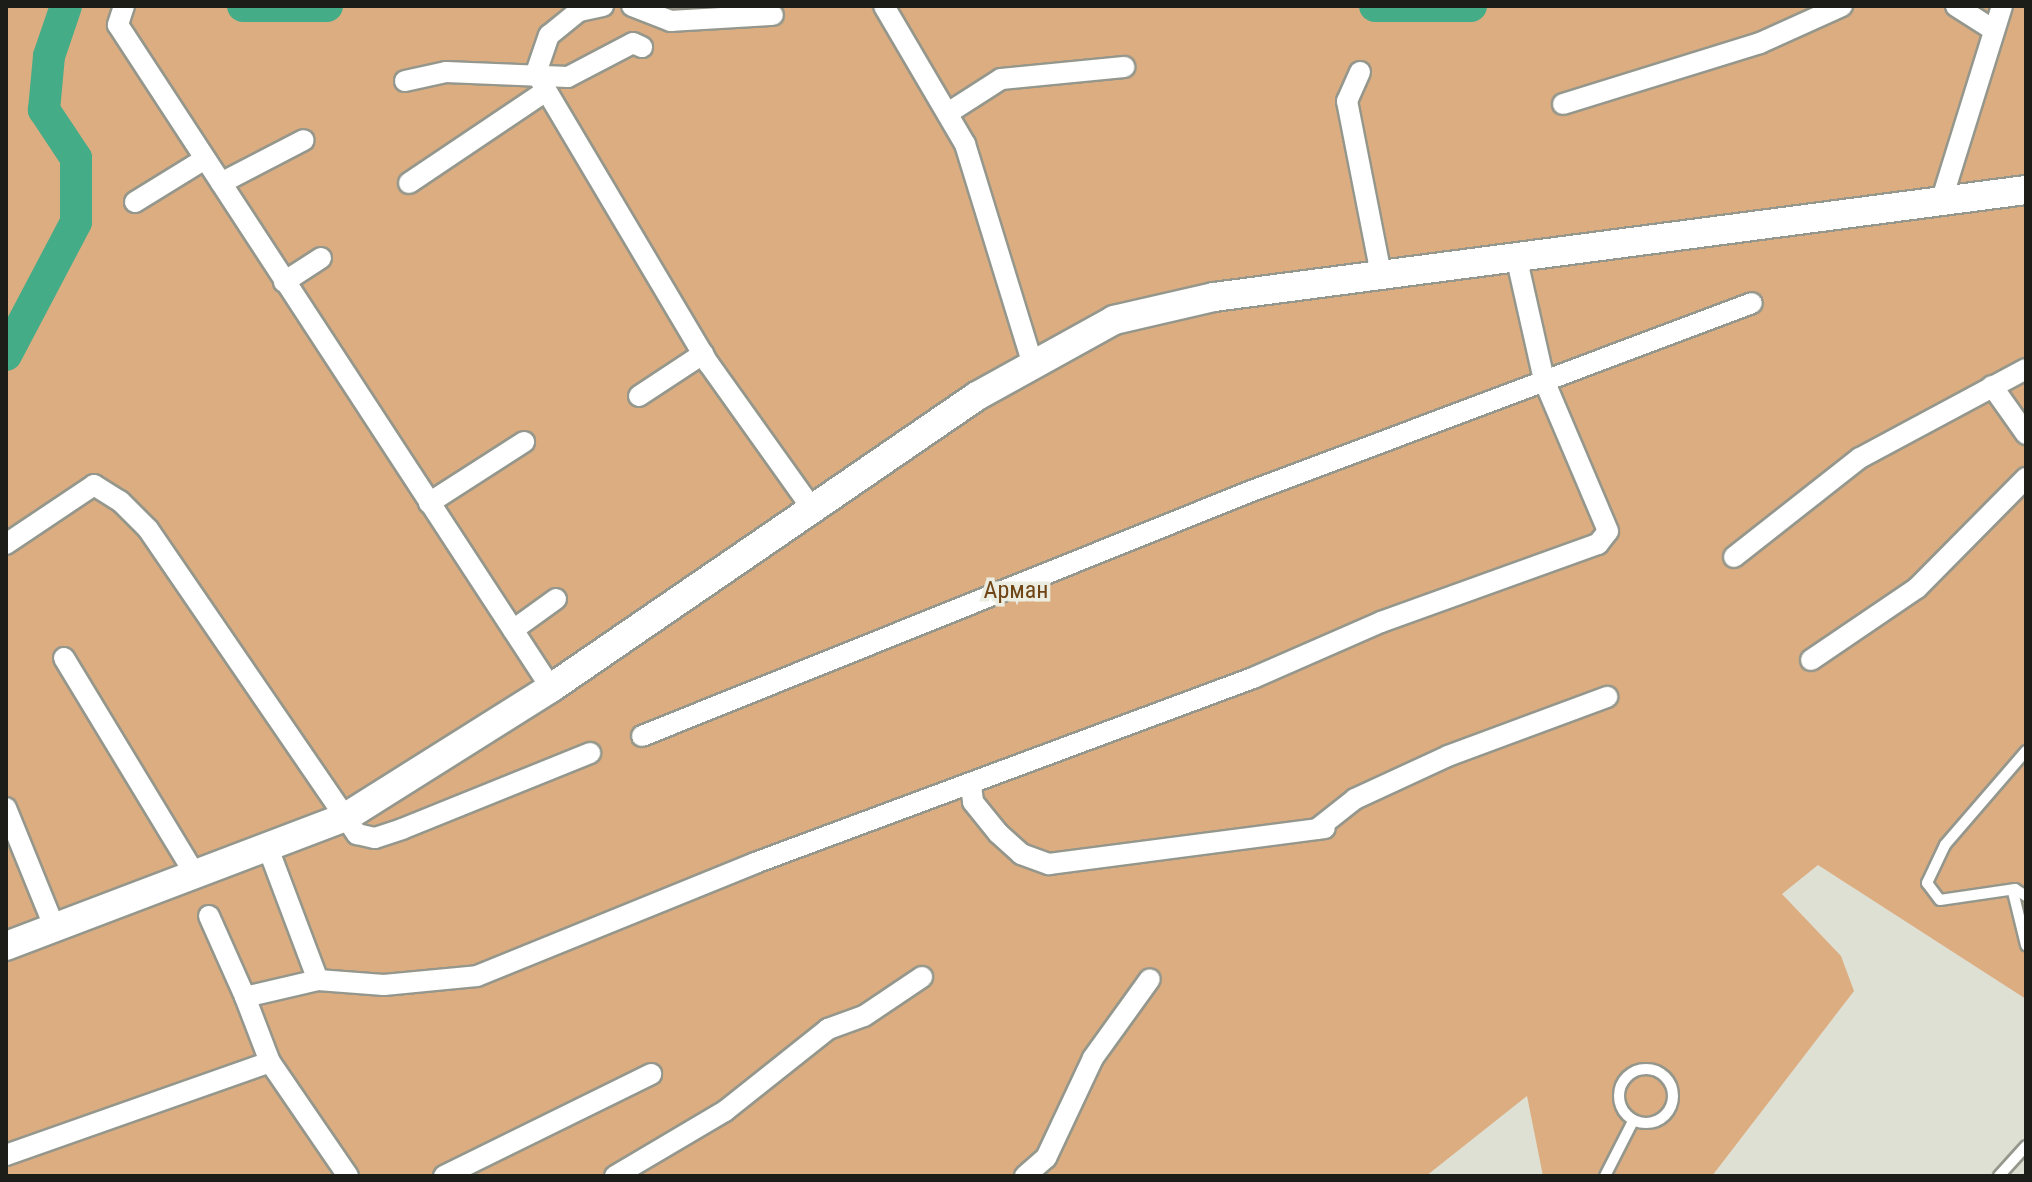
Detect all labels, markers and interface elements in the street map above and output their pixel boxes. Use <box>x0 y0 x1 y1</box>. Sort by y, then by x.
park label: Арман <box>984 577 1048 605</box>

